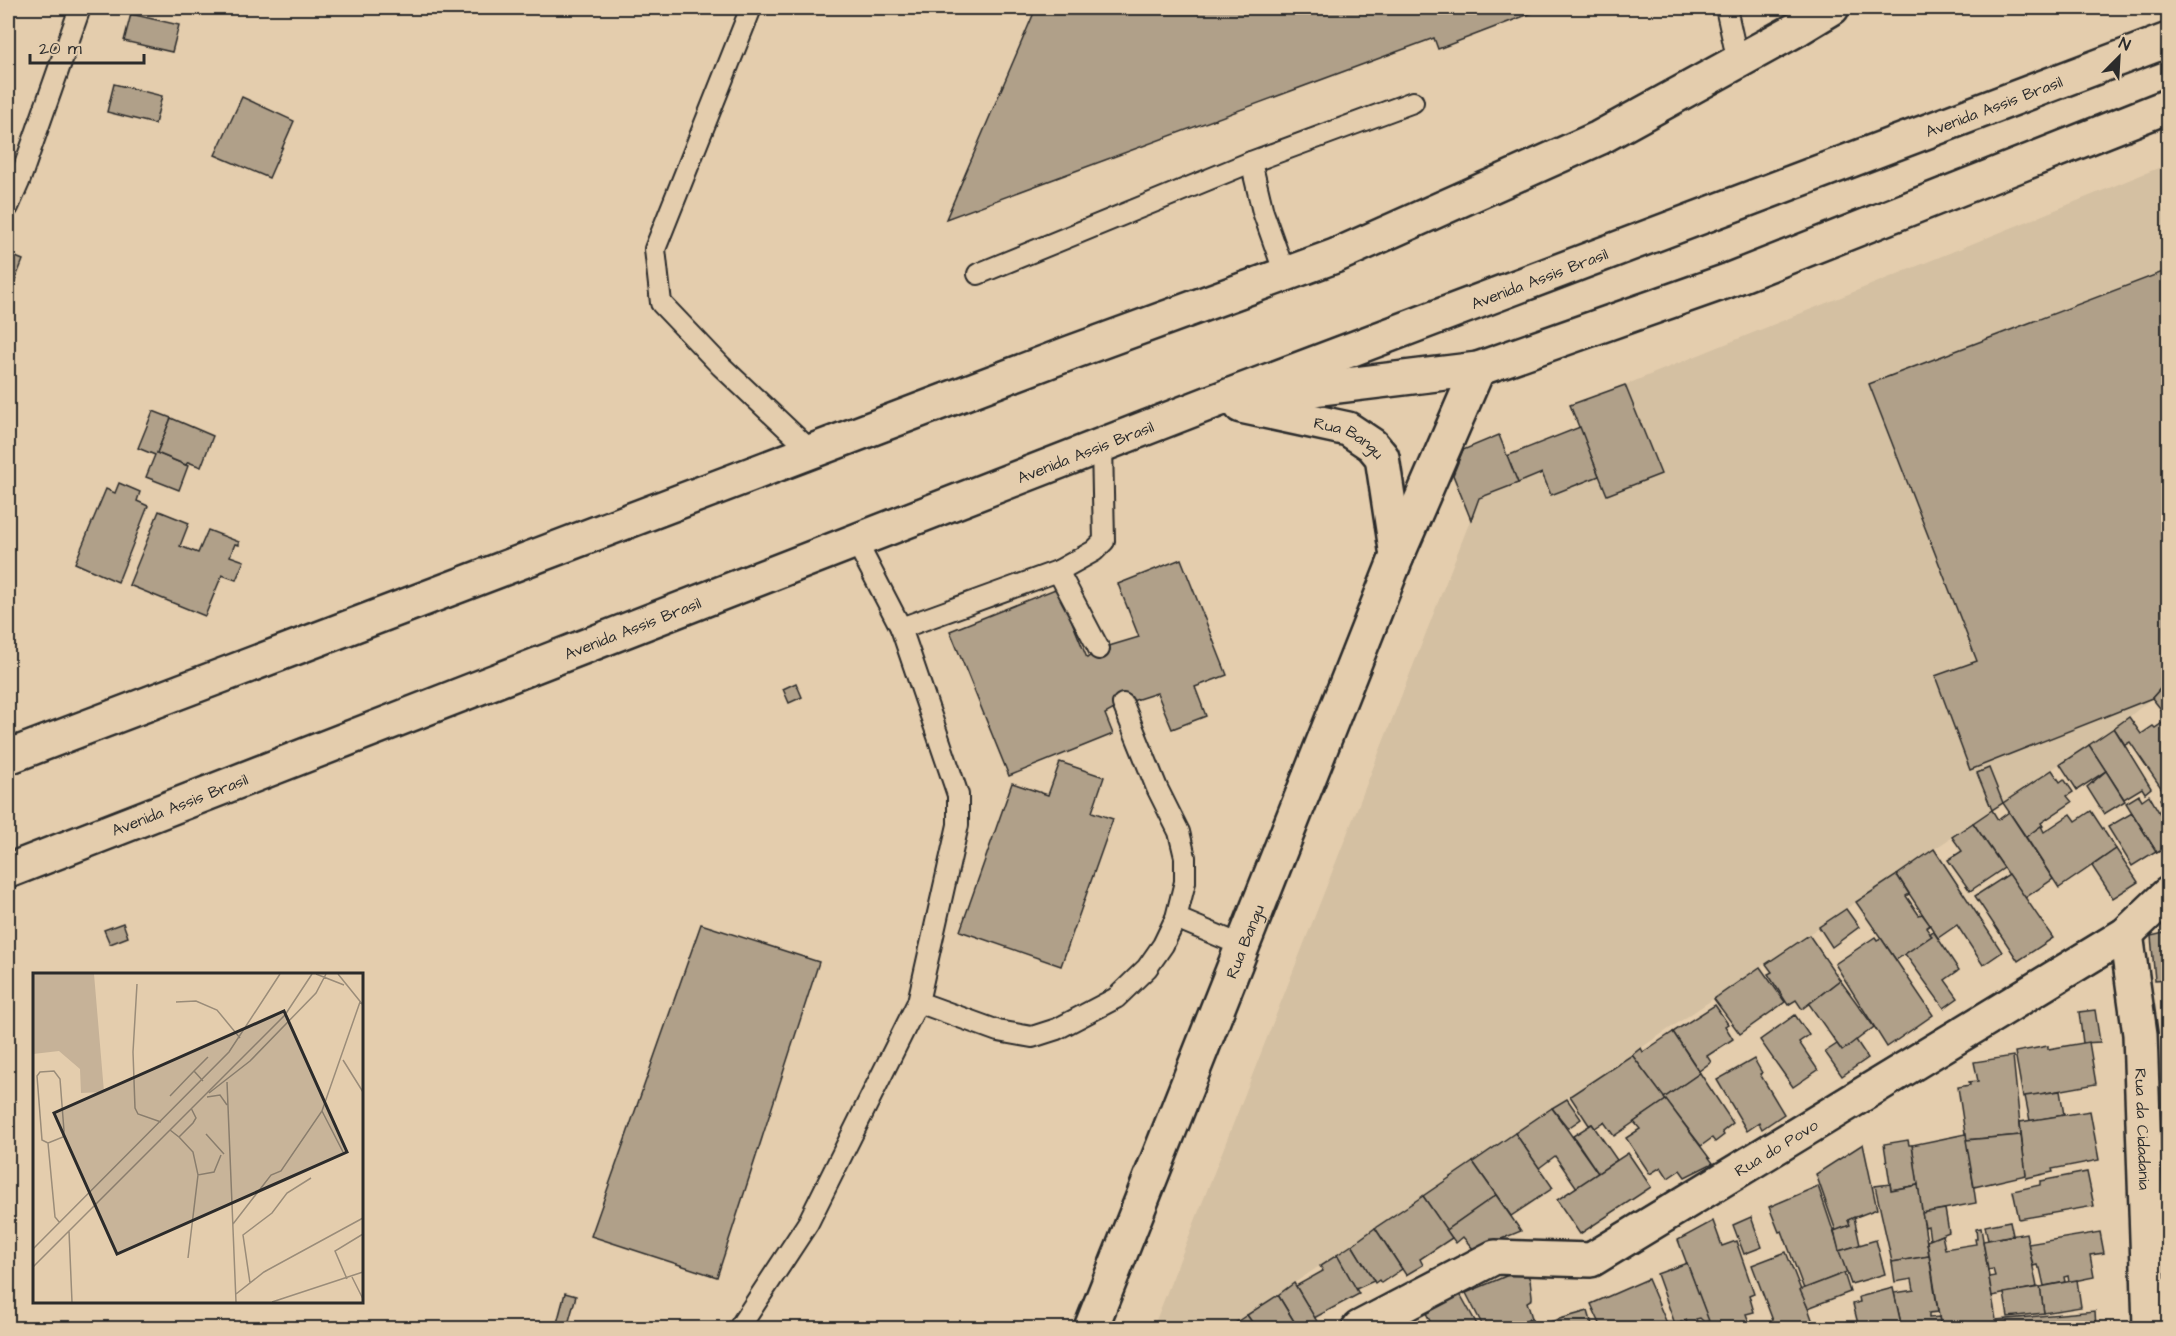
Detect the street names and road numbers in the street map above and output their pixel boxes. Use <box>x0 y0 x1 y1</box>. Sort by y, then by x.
street label: Avenida Assis Brasil <box>1922 71 2066 143</box>
street label: Avenida Assis Brasil <box>1468 243 1611 315</box>
street label: Rua Bangu <box>1312 412 1389 464</box>
street label: Avenida Assis Brasil <box>1014 416 1157 489</box>
street label: Avenida Assis Brasil <box>561 592 704 665</box>
street label: Avenida Assis Brasil <box>108 769 251 842</box>
street label: Rua Bangu <box>1221 901 1270 982</box>
street label: Rua da Cidadania <box>2129 1068 2155 1190</box>
street label: Rua do Povo <box>1730 1114 1822 1182</box>

